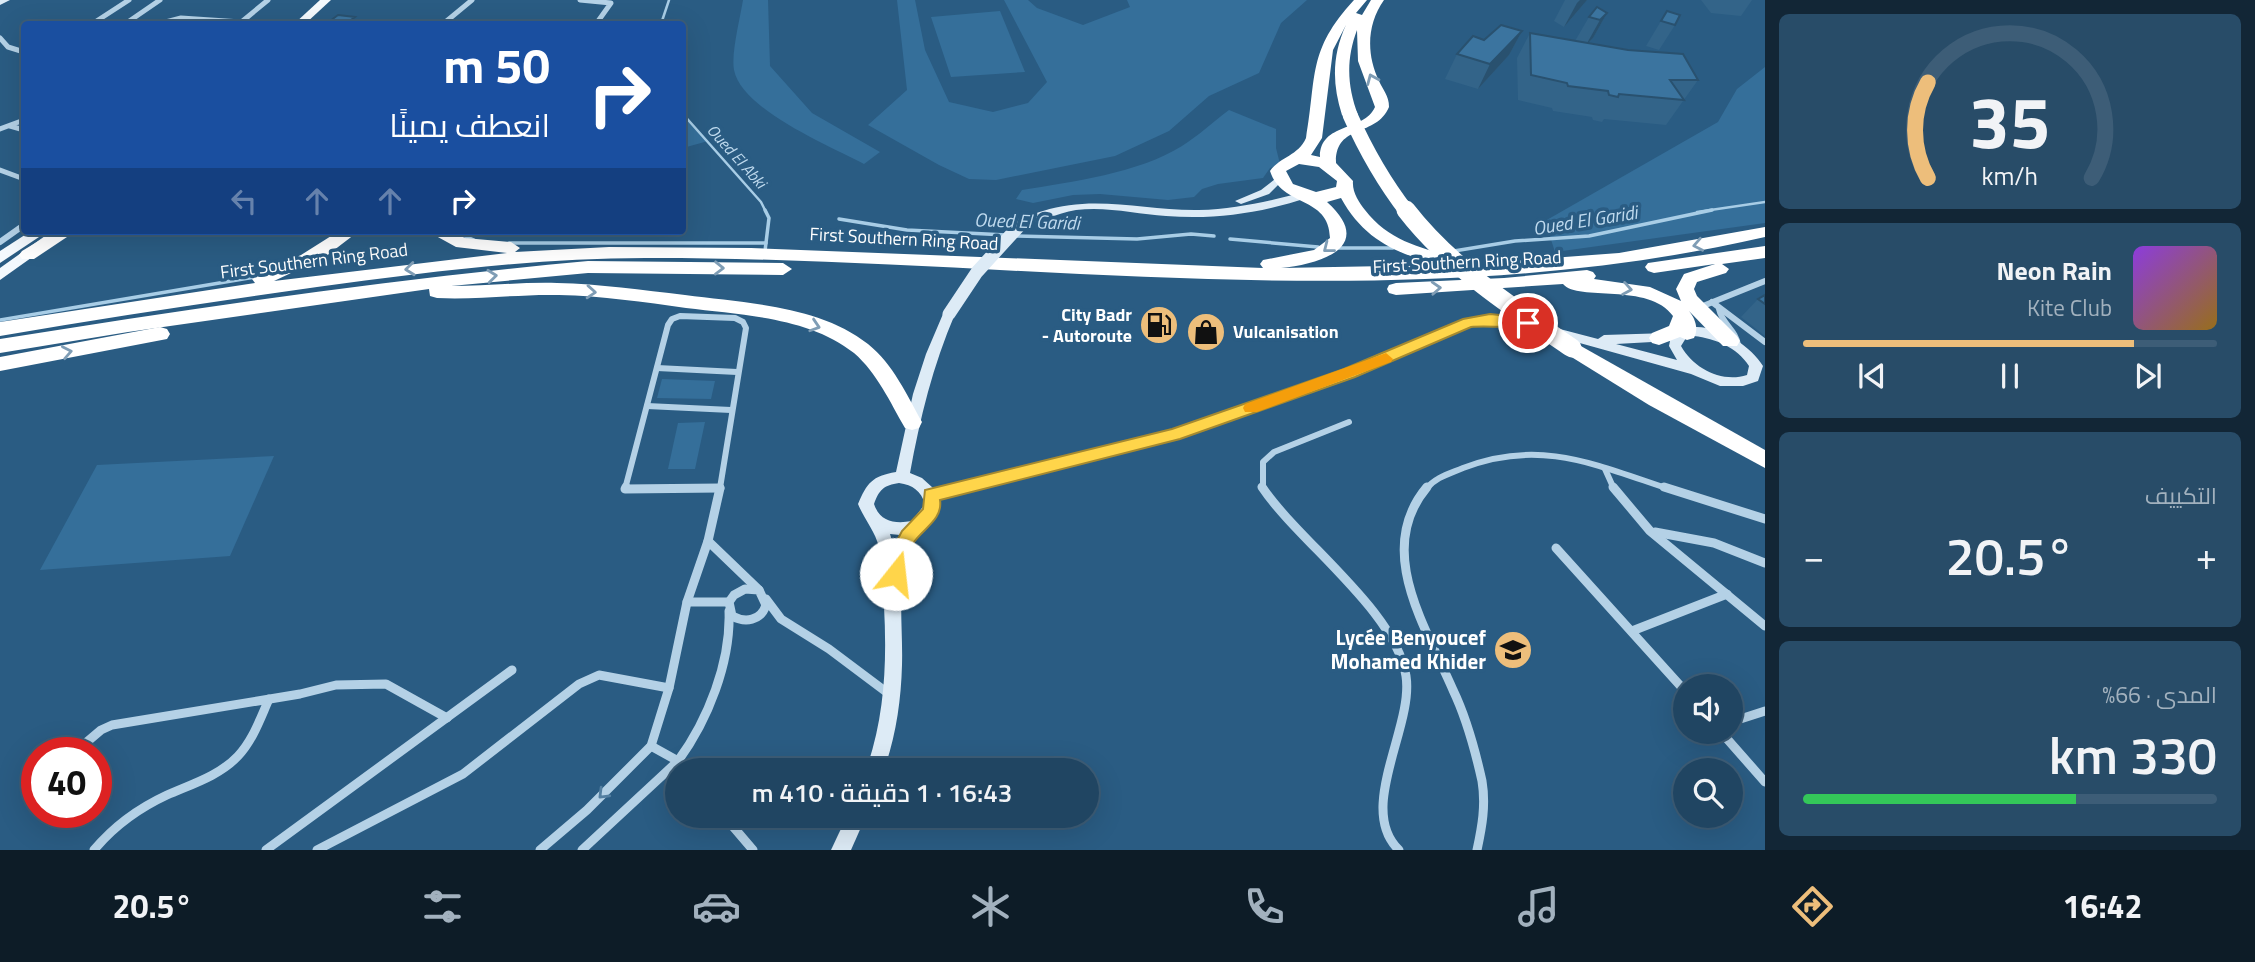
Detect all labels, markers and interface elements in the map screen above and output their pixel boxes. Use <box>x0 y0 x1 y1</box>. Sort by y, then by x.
text: 50 m <box>443 27 550 102</box>
icon: right <box>574 49 665 140</box>
text: 35 <box>1969 66 2051 176</box>
one-way arrow <box>1366 74 1380 86</box>
text: انعطف يمينًا <box>389 101 550 149</box>
water label: Oued El Abki <box>702 119 774 195</box>
text: km/h <box>1982 156 2038 194</box>
icon: left <box>225 182 263 220</box>
icon: ahead <box>298 182 336 220</box>
icon: ahead <box>371 182 409 220</box>
icon: right <box>444 182 482 220</box>
water label: Oued El Garidi <box>1531 197 1641 242</box>
water label: Oued El Garidi <box>974 204 1082 237</box>
street label: First Southern Ring Road <box>809 220 999 257</box>
street label: First Southern Ring Road <box>219 236 409 285</box>
one-way arrow <box>1692 237 1704 252</box>
one-way arrow <box>1323 239 1336 252</box>
street label: First Southern Ring Road <box>1372 243 1562 280</box>
text: Neon Rain <box>1997 251 2112 290</box>
one-way arrow <box>714 260 725 276</box>
one-way arrow <box>404 262 416 277</box>
one-way arrow <box>487 269 498 284</box>
one-way arrow <box>1431 280 1442 295</box>
one-way arrow <box>1621 281 1633 296</box>
one-way arrow <box>585 284 596 299</box>
text: Kite Club <box>2027 290 2112 325</box>
pin <box>1498 293 1558 353</box>
place label: City Badr - Autoroute <box>1042 301 1132 349</box>
fuel station icon: City Badr - Autoroute <box>1138 304 1180 346</box>
icon: arrive <box>1509 304 1547 342</box>
shop icon: Vulcanisation <box>1185 311 1227 353</box>
one-way arrow <box>809 317 821 332</box>
place label: Vulcanisation <box>1233 318 1339 345</box>
one-way arrow <box>61 345 73 360</box>
icon: previous <box>1853 357 1891 395</box>
icon: pause <box>1991 357 2029 395</box>
icon: next <box>2129 357 2167 395</box>
text: التكييف <box>2145 478 2217 513</box>
text: 20.5° <box>1946 516 2074 595</box>
text: − <box>1803 527 1824 585</box>
text: + <box>2196 527 2217 585</box>
position arrow <box>859 537 933 611</box>
place label: Lycée Benyoucef Mohamed Khider <box>1331 621 1486 677</box>
school or university icon: Lycée Benyoucef Mohamed Khider <box>1492 629 1534 671</box>
map controls <box>1673 674 1743 828</box>
button: sound <box>1673 674 1743 744</box>
text: المدى · 66% <box>2102 677 2217 712</box>
text: 330 km <box>2049 715 2217 794</box>
speed limit sign: 40 <box>21 737 112 828</box>
button: search <box>1673 758 1743 828</box>
text: 16:43 · 1 دقيقة · 410 m <box>752 773 1012 812</box>
one-way arrow <box>598 786 611 799</box>
text: 20.5° <box>113 882 192 930</box>
icon: filters <box>418 882 467 931</box>
icon: car <box>692 882 741 931</box>
icon: climate <box>966 882 1015 931</box>
icon: phone <box>1240 882 1289 931</box>
icon: music <box>1514 882 1563 931</box>
icon: directions <box>1788 882 1837 931</box>
text: 16:42 <box>2063 882 2142 930</box>

